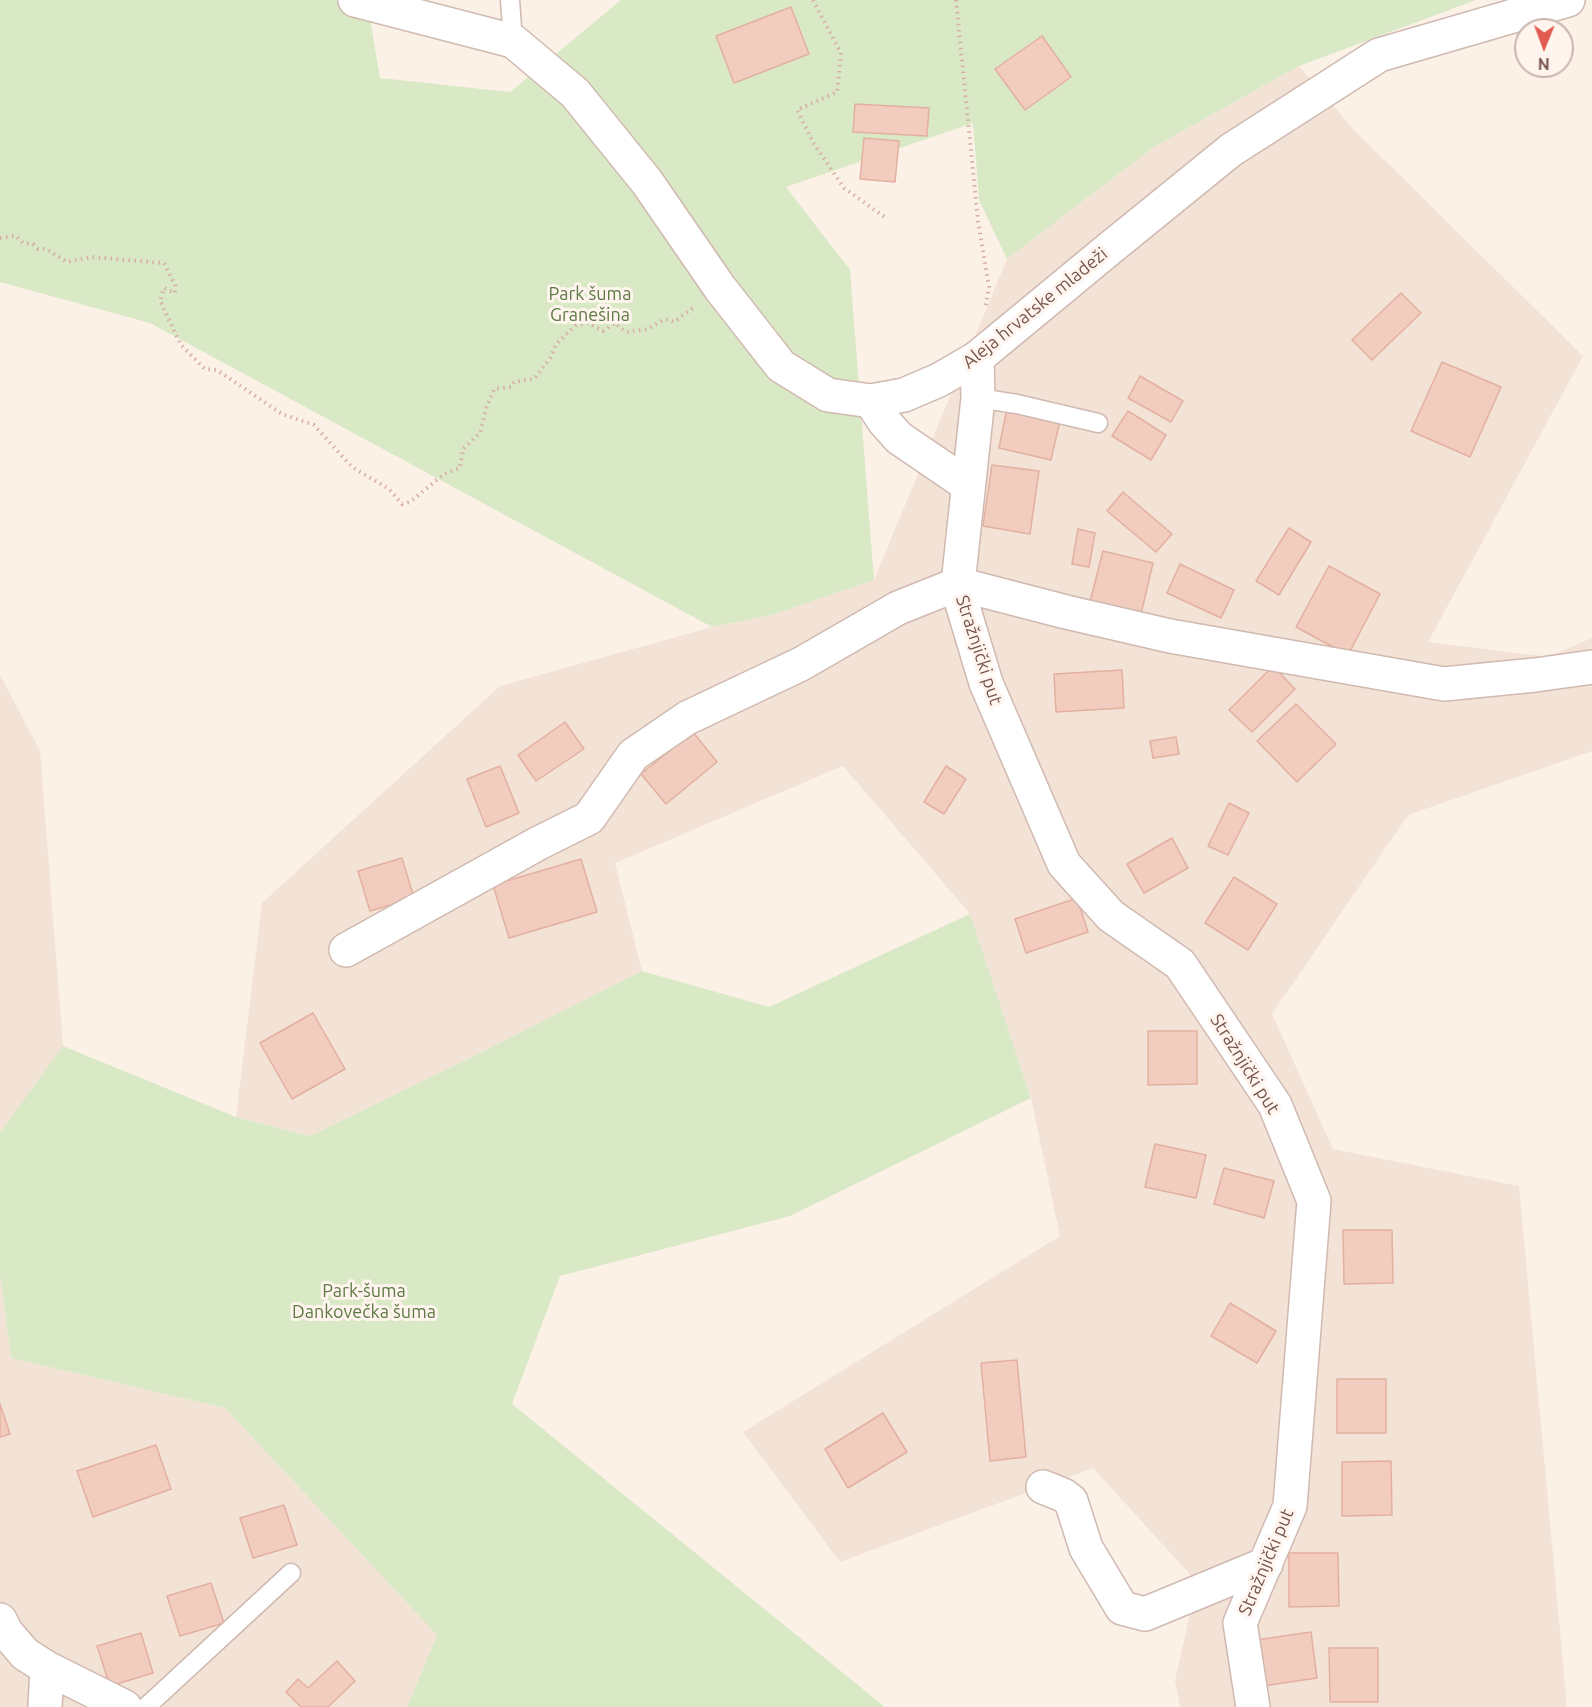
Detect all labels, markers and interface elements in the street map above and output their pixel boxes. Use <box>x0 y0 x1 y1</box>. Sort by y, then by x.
north arrow <box>1514 18 1574 78</box>
text: N <box>1538 55 1550 73</box>
street label: Aleja hrvatske mladeži <box>958 243 1112 373</box>
park label: Park šuma Granešina <box>549 283 631 326</box>
street label: Stražnjički put <box>951 593 1007 707</box>
street label: Stražnjički put <box>1206 1010 1284 1118</box>
park label: Park-šuma Dankovečka šuma <box>292 1280 436 1322</box>
street label: Stražnjički put <box>1234 1505 1298 1619</box>

